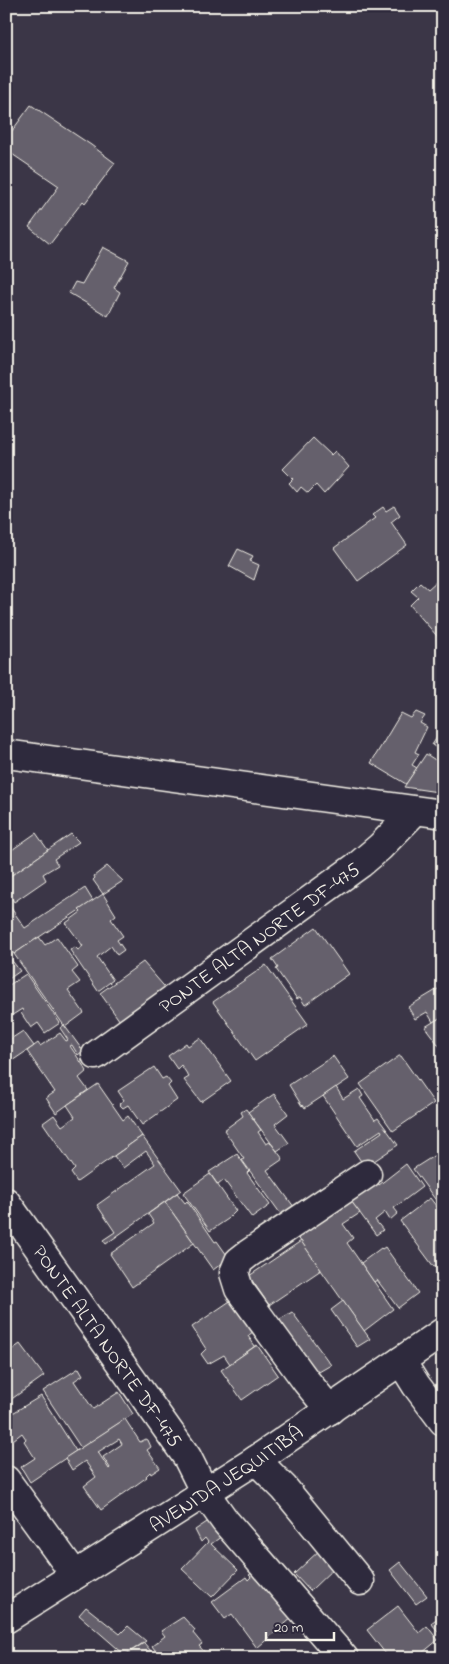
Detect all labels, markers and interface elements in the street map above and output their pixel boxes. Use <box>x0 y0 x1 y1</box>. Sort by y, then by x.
street label: PONTE ALTA NORTE DF-475 <box>154 857 367 1022</box>
street label: PONTE ALTA NORTE DF-475 <box>24 1240 188 1454</box>
street label: AVENIDA JEQUITIBÁ <box>145 1420 310 1541</box>
scale bar <box>266 1609 334 1641</box>
text: 20 m <box>274 1617 304 1639</box>

